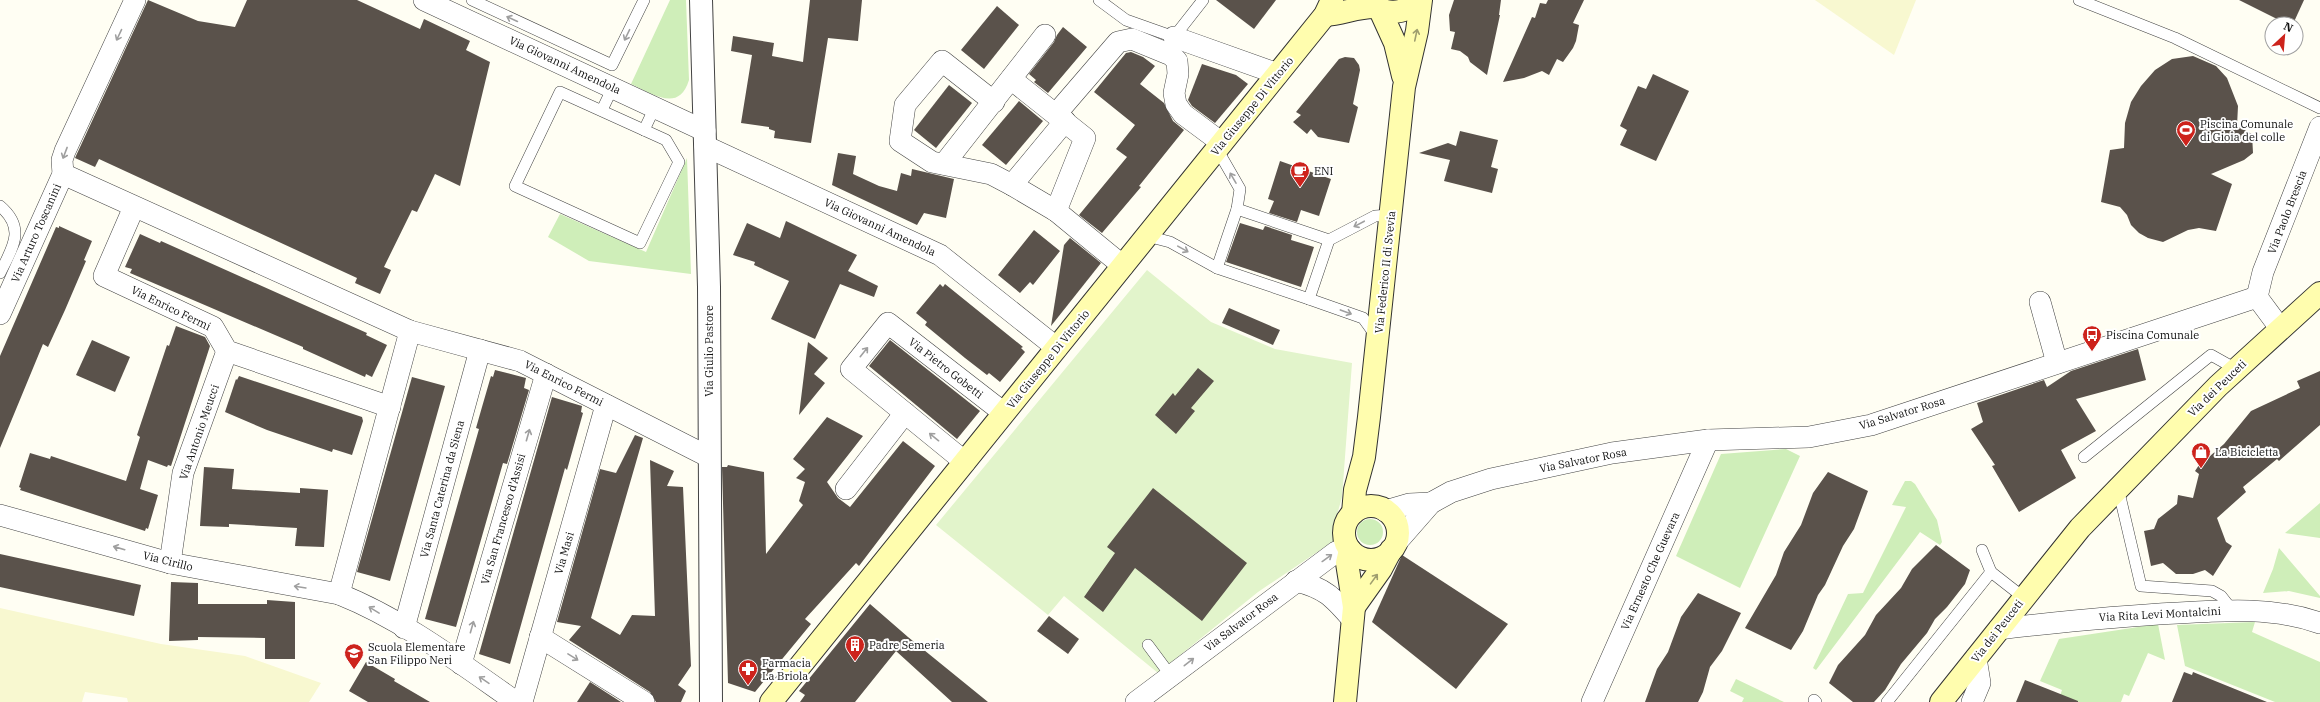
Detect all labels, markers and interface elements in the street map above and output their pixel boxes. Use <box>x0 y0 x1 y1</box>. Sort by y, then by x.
one-way arrow <box>506 14 518 22</box>
north arrow <box>2264 16 2304 56</box>
text: N <box>2281 19 2296 35</box>
one-way arrow <box>115 29 122 41</box>
one-way arrow <box>623 29 630 41</box>
one-way arrow <box>1412 29 1420 42</box>
street label: Via Giovanni Amendola <box>507 33 623 97</box>
street label: Via Giuseppe Di Vittorio <box>1208 54 1296 158</box>
place label: Piscina Comunale di Gioia del colle <box>2200 117 2293 144</box>
sports icon: Piscina Comunale di Gioia del colle <box>2175 119 2197 147</box>
one-way arrow <box>60 147 68 159</box>
cafe icon: ENI <box>1289 160 1311 188</box>
place label: ENI <box>1314 164 1334 178</box>
street label: Via Paolo Brescia <box>2265 168 2309 256</box>
one-way arrow <box>1229 172 1237 184</box>
street label: Via Arturo Toscanini <box>8 181 64 285</box>
street label: Via Giovanni Amendola <box>822 195 938 259</box>
street label: Via Federico II di Svevia <box>1372 210 1398 334</box>
one-way arrow <box>1353 221 1365 229</box>
one-way arrow <box>1177 246 1189 253</box>
street label: Via Enrico Fermi <box>129 283 214 334</box>
street label: Via Giulio Pastore <box>702 305 716 397</box>
street label: Via Giuseppe Di Vittorio <box>1004 307 1092 411</box>
one-way arrow <box>1339 309 1351 317</box>
bus stop icon: Piscina Comunale <box>2081 324 2103 352</box>
place label: Piscina Comunale <box>2106 328 2199 342</box>
street label: Via Pietro Gobetti <box>906 335 986 402</box>
one-way arrow <box>860 347 869 358</box>
street label: Via dei Peuceti <box>2185 356 2250 419</box>
street label: Via Enrico Fermi <box>522 357 606 409</box>
street label: Via Antonio Meucci <box>176 382 222 482</box>
street label: Via Salvator Rosa <box>1857 393 1947 433</box>
street label: Via Santa Caterina da Siena <box>417 419 467 559</box>
one-way arrow <box>525 429 532 442</box>
one-way arrow <box>929 433 940 442</box>
shop icon: La Bicicletta <box>2190 441 2212 469</box>
street label: Via Salvator Rosa <box>1538 445 1628 475</box>
place label: La Bicicletta <box>2215 445 2279 459</box>
street label: Via San Francesco d'Assisi <box>478 451 529 586</box>
street label: Via Ernesto Che Guevara <box>1618 510 1682 632</box>
street label: Via Masi <box>551 530 577 576</box>
one-way arrow <box>112 544 125 551</box>
street label: Via Cirillo <box>142 548 194 574</box>
one-way arrow <box>1321 554 1332 563</box>
one-way arrow <box>1370 574 1378 585</box>
one-way arrow <box>294 583 307 591</box>
street label: Via Salvator Rosa <box>1201 590 1281 654</box>
street label: Via dei Peuceti <box>1968 596 2026 665</box>
street label: Via Rita Levi Montalcini <box>2099 604 2222 624</box>
one-way arrow <box>368 606 380 614</box>
one-way arrow <box>469 621 476 634</box>
building icon: Padre Semeria <box>844 634 866 662</box>
place label: Padre Semeria <box>869 638 945 652</box>
place label: Scuola Elementare San Filippo Neri <box>368 640 465 667</box>
school or university icon: Scuola Elementare San Filippo Neri <box>343 642 365 670</box>
one-way arrow <box>567 654 579 662</box>
place label: Farmacia La Briola <box>762 656 811 683</box>
one-way arrow <box>1184 657 1195 666</box>
pharmacy icon: Farmacia La Briola <box>737 658 759 686</box>
one-way arrow <box>479 676 490 684</box>

